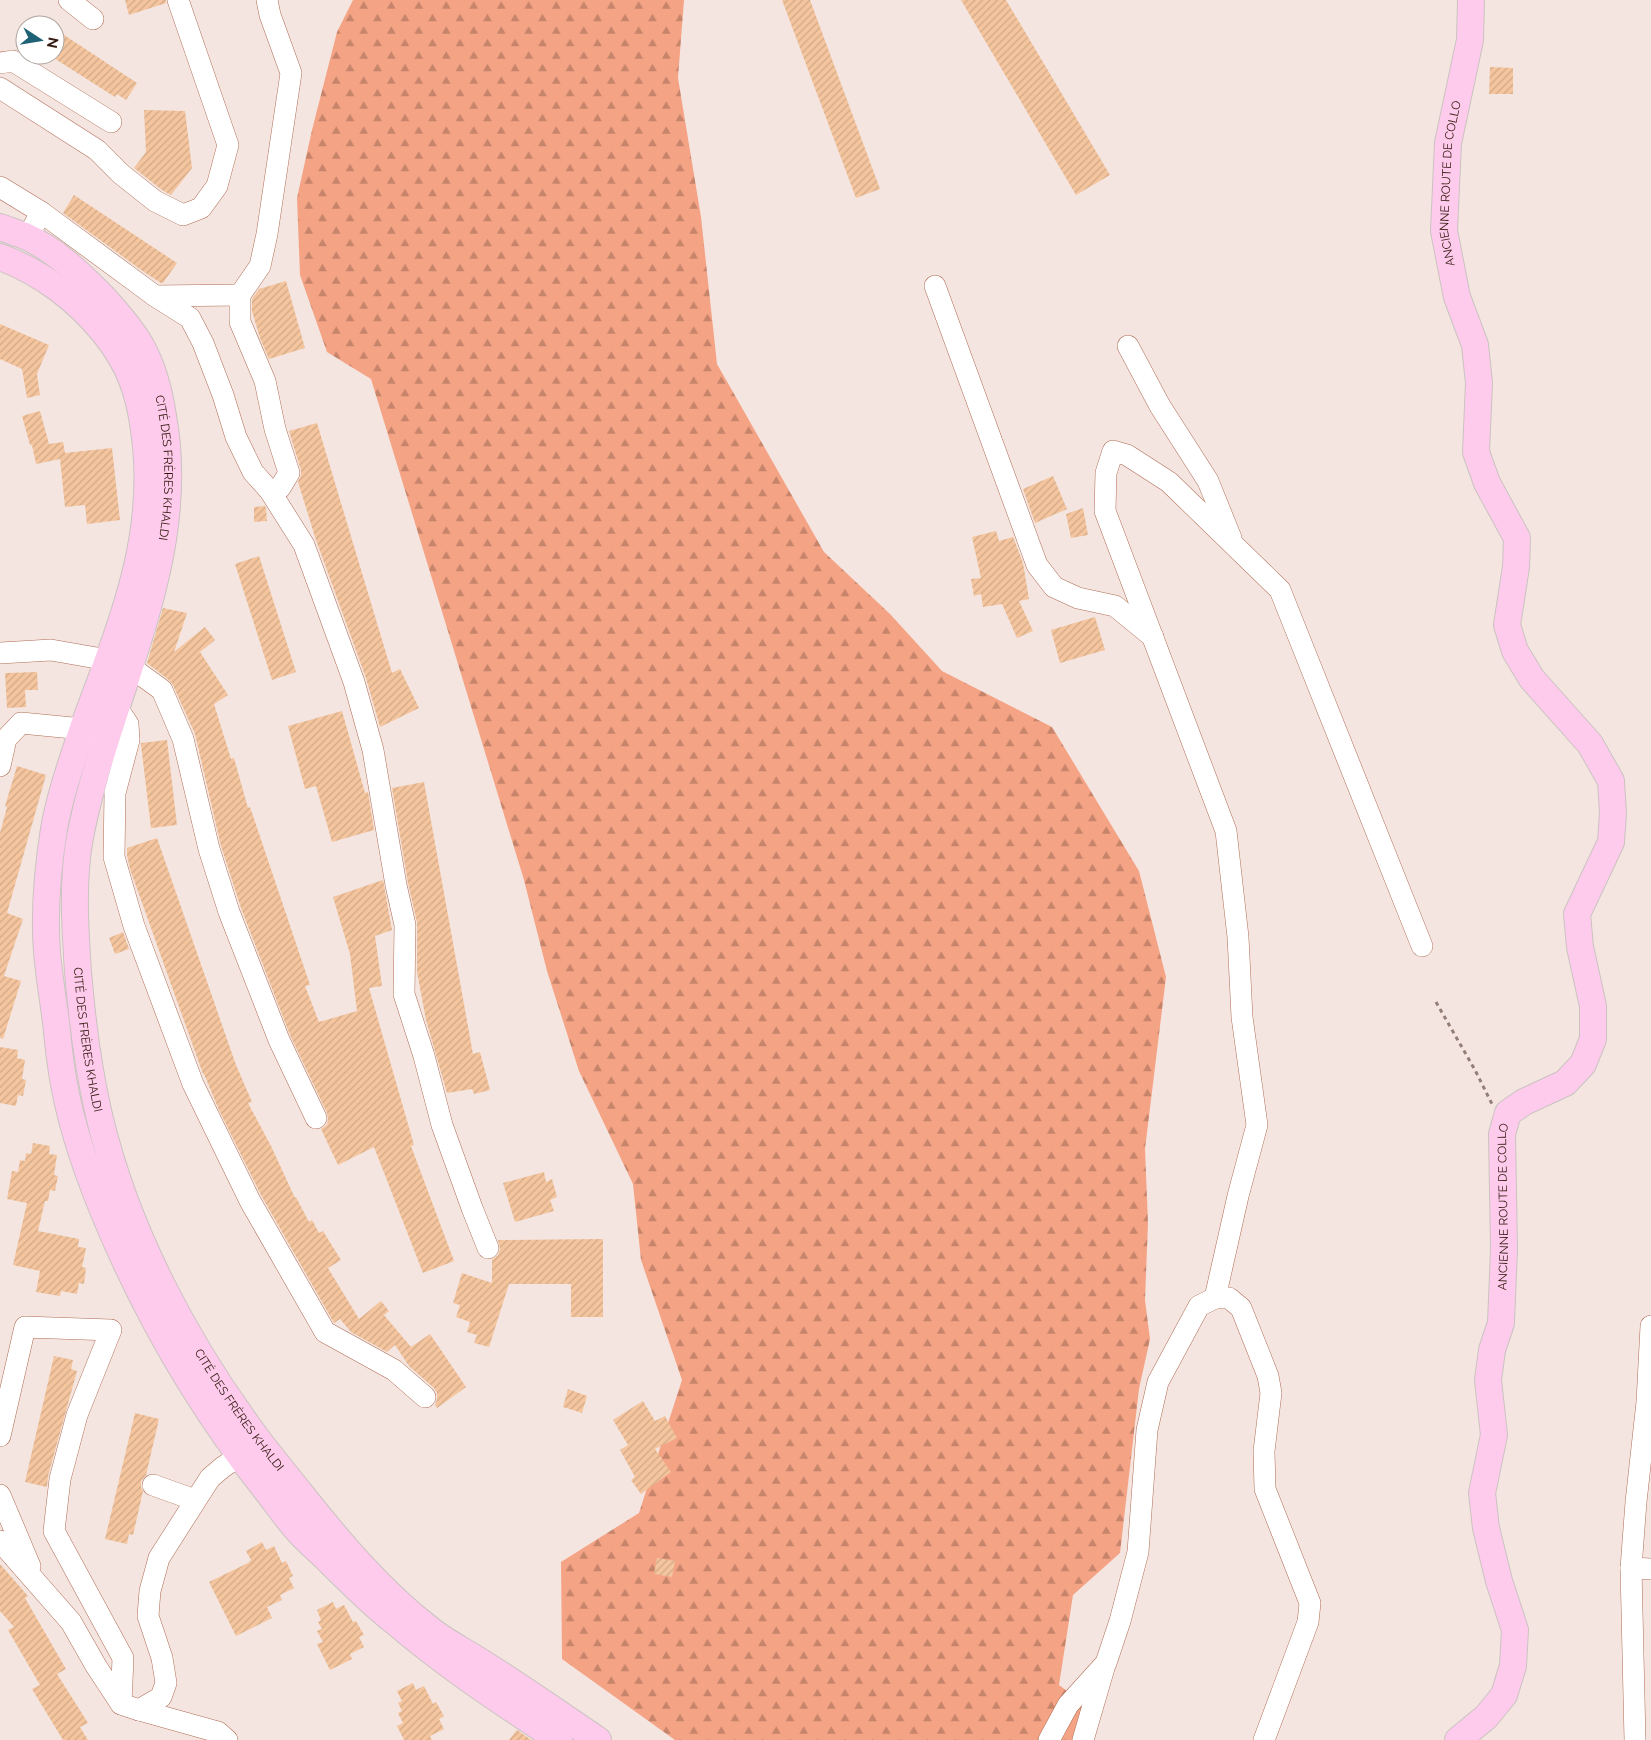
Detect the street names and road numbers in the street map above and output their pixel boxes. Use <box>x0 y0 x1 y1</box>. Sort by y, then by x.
street label: ANCIENNE ROUTE DE COLLO <box>1437 99 1464 268</box>
street label: CITÉ DES FRÈRES KHALDI <box>152 394 175 541</box>
street label: CITÉ DES FRÈRES KHALDI <box>71 967 105 1113</box>
street label: ANCIENNE ROUTE DE COLLO <box>1495 1122 1512 1291</box>
street label: CITÉ DES FRÈRES KHALDI <box>192 1346 287 1474</box>

